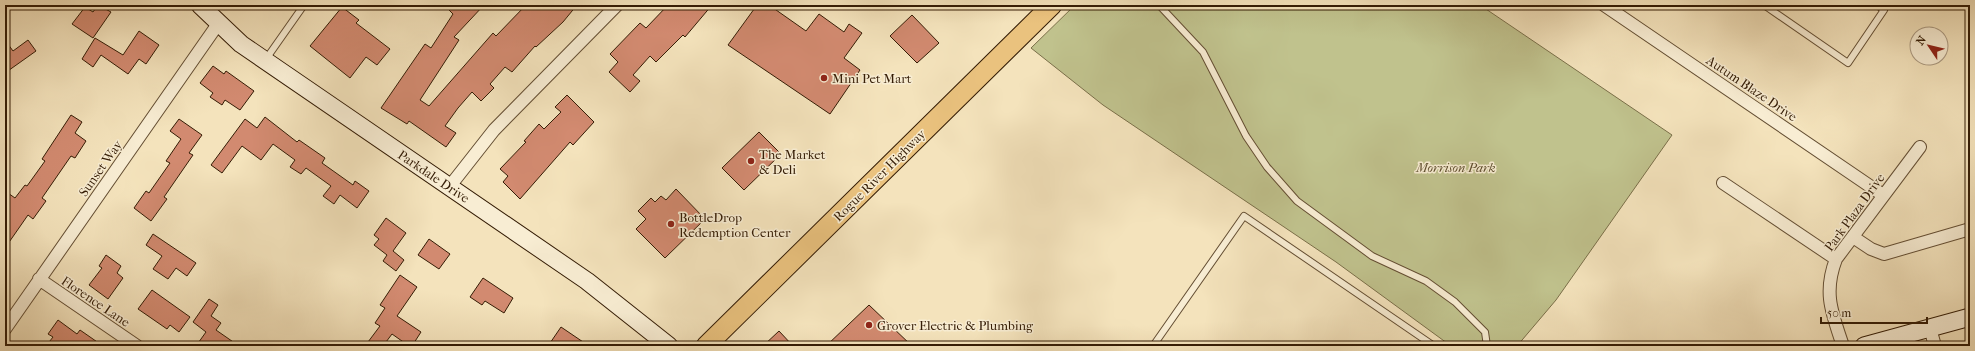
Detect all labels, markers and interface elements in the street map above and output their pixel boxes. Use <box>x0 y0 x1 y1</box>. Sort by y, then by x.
north arrow <box>1909 26 1949 66</box>
text: N <box>1913 33 1929 48</box>
street label: Autum Blaze Drive <box>1703 52 1800 125</box>
place label: Mini Pet Mart <box>832 71 912 86</box>
marker: Mini Pet Mart <box>819 73 829 83</box>
street label: Rogue River Highway <box>830 125 929 224</box>
street label: Sunset Way <box>76 137 126 199</box>
street label: Parkdale Drive <box>395 147 473 206</box>
place label: The Market & Deli <box>759 147 826 177</box>
marker: The Market & Deli <box>746 156 756 166</box>
park label: Morrison Park <box>1415 160 1496 175</box>
street label: Park Plaza Drive <box>1821 170 1888 254</box>
place label: BottleDrop Redemption Center <box>679 210 791 240</box>
marker: BottleDrop Redemption Center <box>666 219 676 229</box>
street label: Florence Lane <box>59 273 133 330</box>
scale bar <box>1821 299 1927 325</box>
text: 50 m <box>1827 306 1851 320</box>
place label: Grover Electric & Plumbing <box>877 318 1034 333</box>
marker: Grover Electric & Plumbing <box>864 320 874 330</box>

